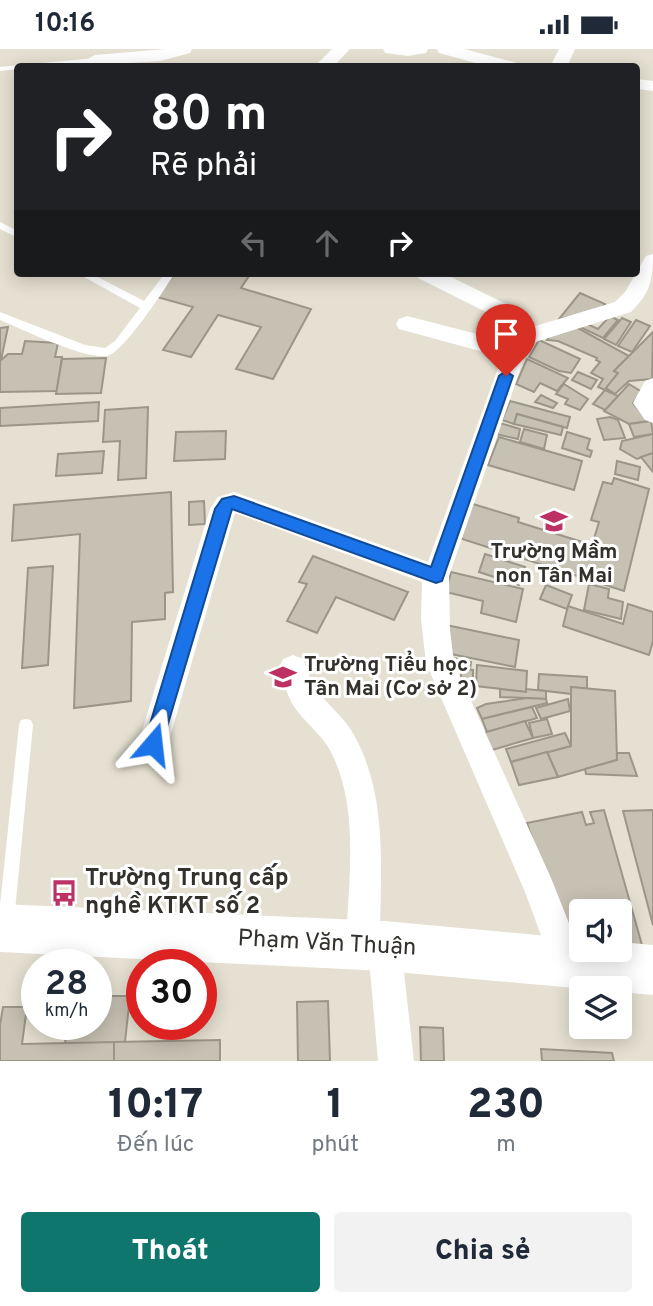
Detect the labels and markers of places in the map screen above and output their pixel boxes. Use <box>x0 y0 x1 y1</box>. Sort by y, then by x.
pin <box>476 304 536 376</box>
school or university icon: Trường Mầm non Tân Mai <box>539 506 569 536</box>
place label: Trường Mầm non Tân Mai <box>490 539 618 590</box>
place label: Trường Tiểu học Tân Mai (Cơ sở 2) <box>304 650 477 703</box>
school or university icon: Trường Tiểu học Tân Mai (Cơ sở 2) <box>268 662 298 692</box>
place label: Trường Trung cấp nghề KTKT số 2 <box>85 863 289 922</box>
bus stop icon: Trường Trung cấp nghề KTKT số 2 <box>49 878 79 908</box>

